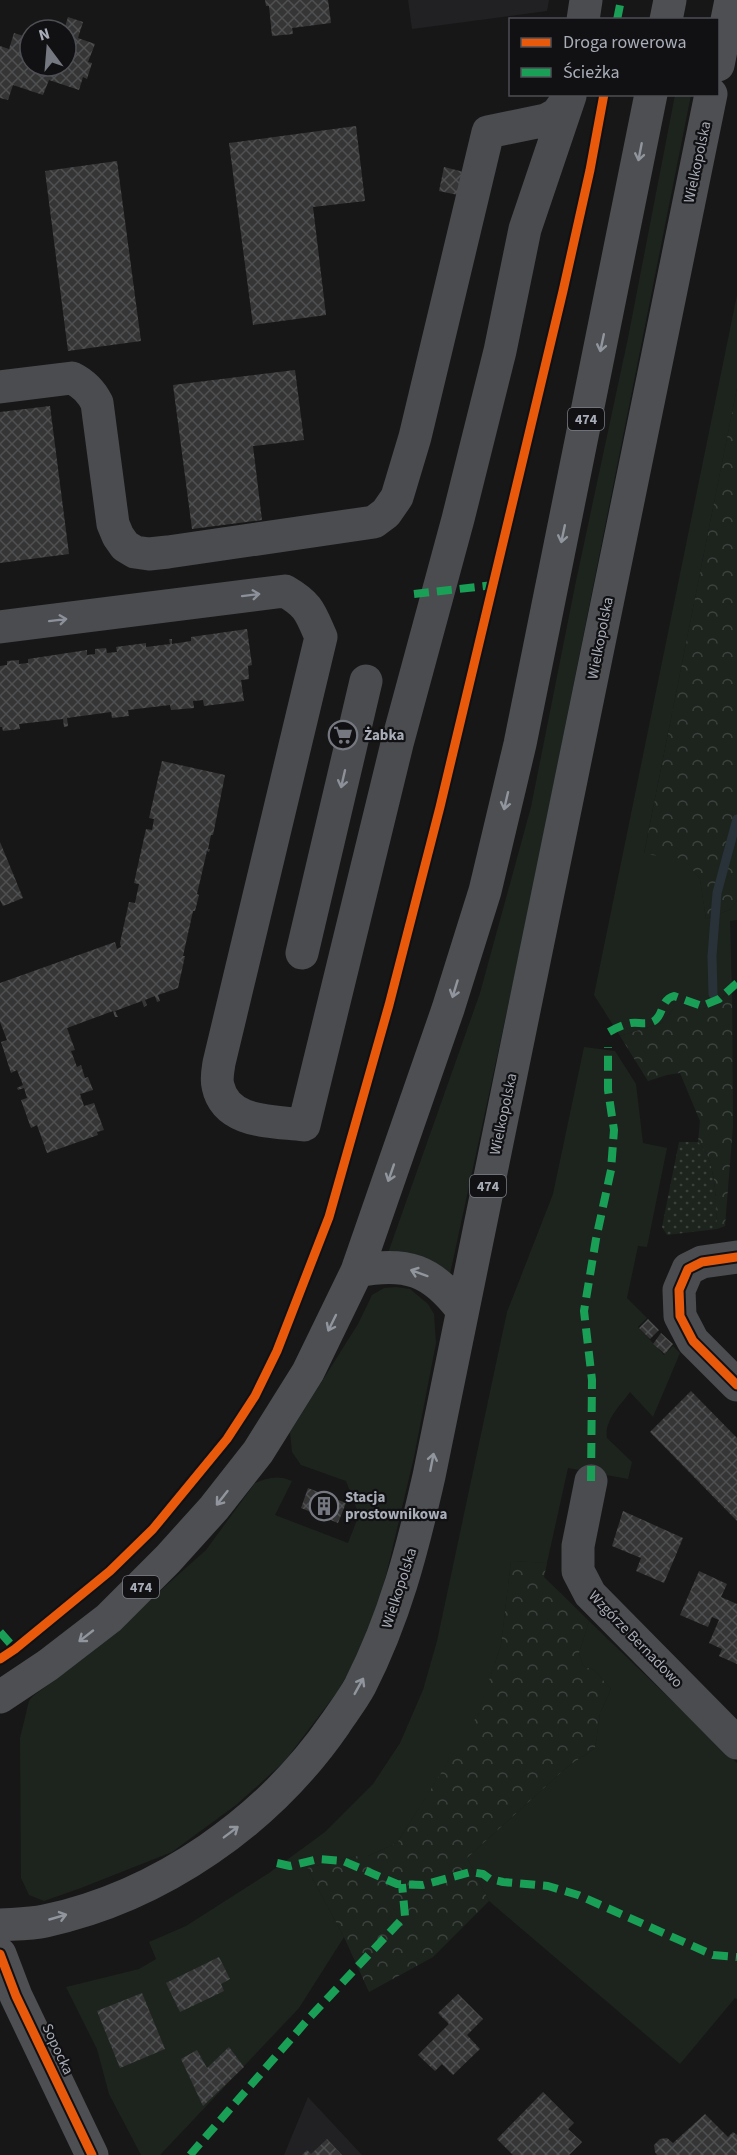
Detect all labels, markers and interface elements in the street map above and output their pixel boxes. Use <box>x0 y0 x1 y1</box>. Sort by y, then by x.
north arrow <box>18 18 78 78</box>
legend <box>509 18 719 96</box>
text: N <box>36 23 52 47</box>
text: Droga rowerowa <box>563 30 687 55</box>
text: Ścieżka <box>563 60 620 85</box>
street label: Wielkopolska <box>679 119 716 205</box>
one-way arrow <box>634 142 645 161</box>
one-way arrow <box>596 333 607 352</box>
road number: 474 <box>568 408 604 430</box>
one-way arrow <box>556 524 568 543</box>
one-way arrow <box>241 590 261 601</box>
street label: Wielkopolska <box>582 595 619 681</box>
one-way arrow <box>48 614 67 625</box>
supermarket icon: Żabka <box>327 719 359 751</box>
place label: Żabka <box>364 725 405 746</box>
one-way arrow <box>336 769 348 788</box>
one-way arrow <box>500 791 512 810</box>
one-way arrow <box>448 979 459 998</box>
street label: Wielkopolska <box>485 1071 522 1157</box>
one-way arrow <box>385 1163 396 1182</box>
road number: 474 <box>470 1175 506 1197</box>
one-way arrow <box>410 1267 429 1278</box>
one-way arrow <box>325 1314 337 1332</box>
one-way arrow <box>427 1453 438 1472</box>
place label: Stacja prostownikowa <box>345 1487 448 1525</box>
one-way arrow <box>216 1490 229 1506</box>
building icon: Stacja prostownikowa <box>308 1490 340 1522</box>
street label: Wielkopolska <box>377 1545 422 1631</box>
road number: 474 <box>123 1576 159 1598</box>
street label: Wzgórze Bernadowo <box>584 1586 688 1693</box>
one-way arrow <box>78 1630 94 1643</box>
one-way arrow <box>354 1678 365 1696</box>
one-way arrow <box>223 1825 239 1838</box>
one-way arrow <box>48 1911 67 1923</box>
street label: Sopocka <box>37 2020 79 2078</box>

